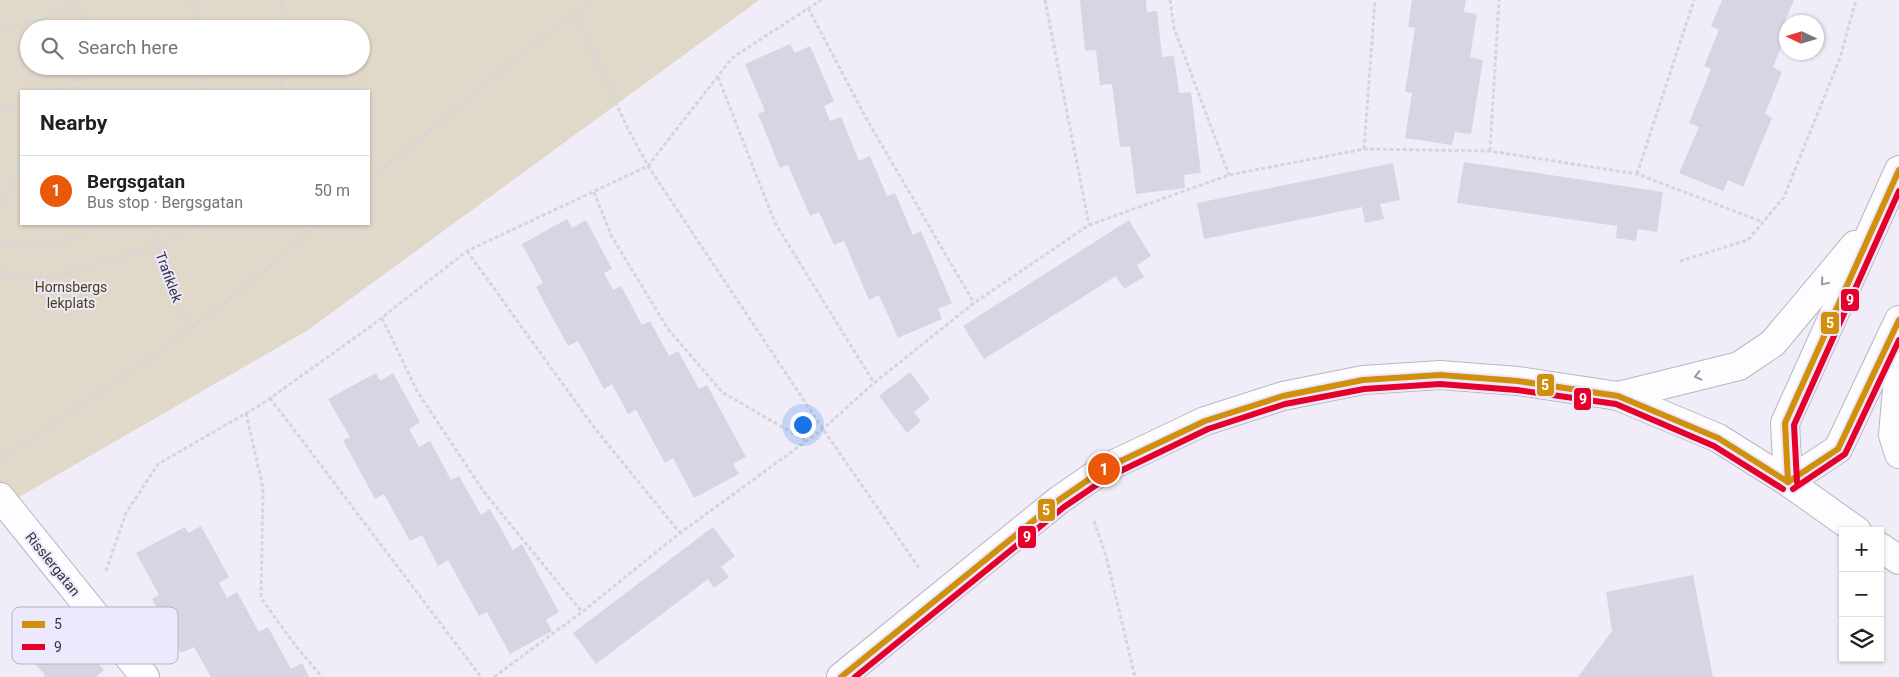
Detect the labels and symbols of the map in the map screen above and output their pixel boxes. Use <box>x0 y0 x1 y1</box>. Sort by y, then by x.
north arrow <box>1779 15 1824 60</box>
street label: Trafiklek <box>152 249 186 305</box>
one-way arrow <box>1820 277 1829 286</box>
park label: Hornsbergs lekplats <box>35 279 107 311</box>
line badge: 9 <box>1840 288 1860 312</box>
text: 9 <box>1846 292 1854 308</box>
line badge: 5 <box>1820 311 1840 335</box>
text: 5 <box>1826 315 1834 331</box>
one-way arrow <box>1694 371 1702 381</box>
line badge: 5 <box>1536 373 1555 397</box>
text: 5 <box>1541 377 1549 393</box>
line badge: 9 <box>1573 387 1592 411</box>
text: 9 <box>1579 391 1587 407</box>
your location <box>790 412 816 438</box>
pin: 1 <box>1088 450 1120 488</box>
line badge: 5 <box>1037 498 1056 522</box>
text: 5 <box>1042 502 1050 518</box>
line badge: 9 <box>1017 525 1037 549</box>
street label: Risslergatan <box>22 529 84 599</box>
text: 9 <box>1023 529 1031 545</box>
legend <box>12 607 178 664</box>
text: 5 <box>54 616 62 632</box>
text: 9 <box>54 639 62 655</box>

